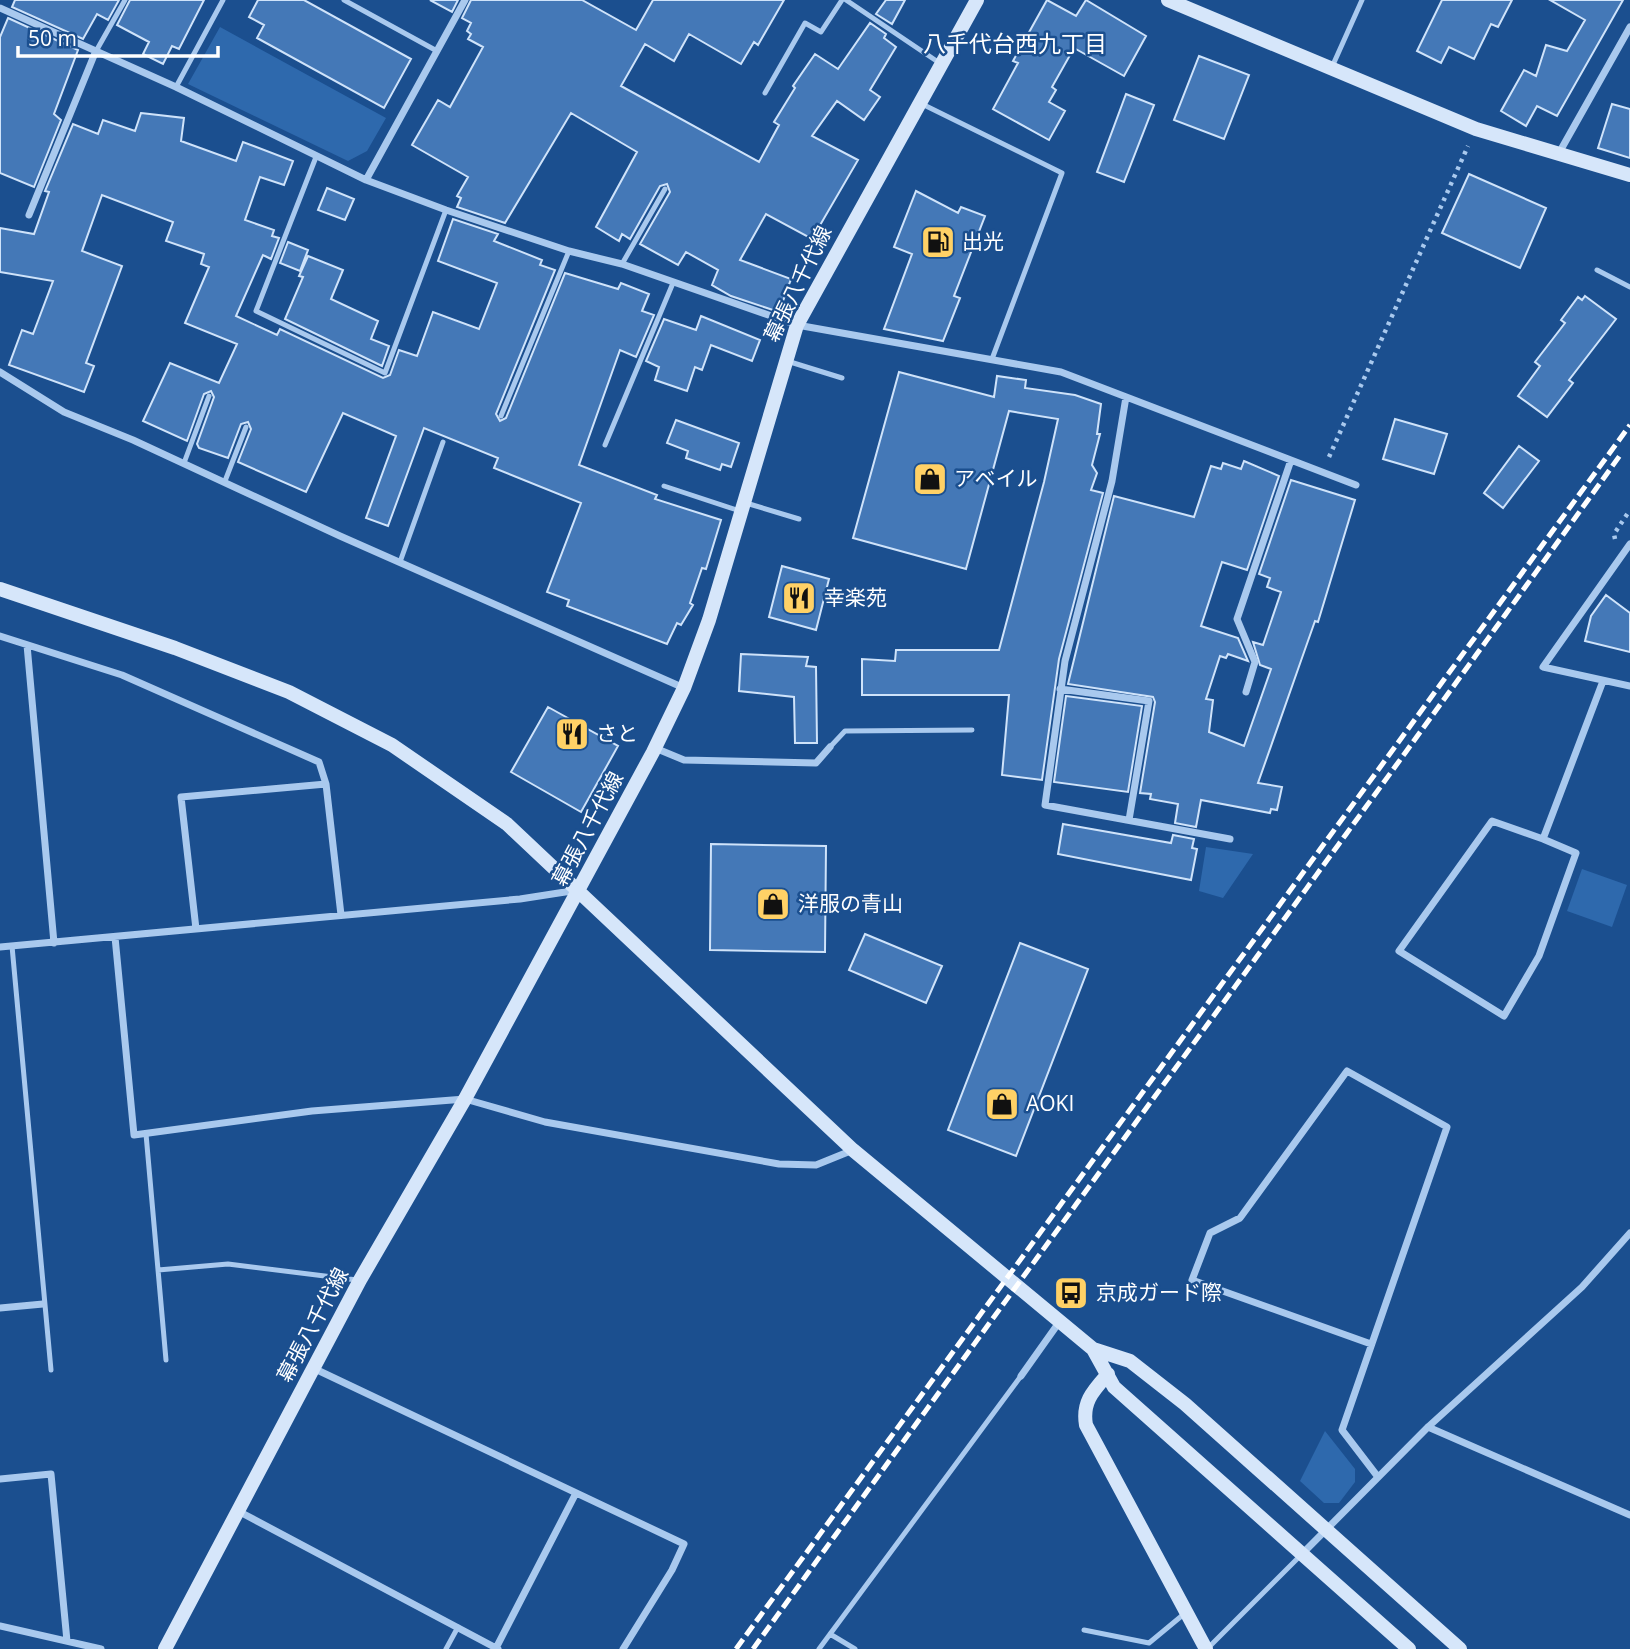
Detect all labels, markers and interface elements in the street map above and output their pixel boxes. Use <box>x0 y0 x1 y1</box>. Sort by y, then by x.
scale bar <box>18 14 217 58</box>
text: 50 m <box>28 24 77 52</box>
district label: 八千代台西九丁目 <box>923 27 1107 59</box>
street label: 幕張八千代線 <box>757 221 837 346</box>
fuel station icon: 出光 <box>919 223 957 261</box>
place label: 出光 <box>962 227 1004 255</box>
shop icon: アベイル <box>911 460 949 498</box>
place label: アベイル <box>954 464 1038 492</box>
restaurant icon: 幸楽苑 <box>780 579 818 617</box>
place label: 幸楽苑 <box>824 583 887 611</box>
restaurant icon: さと <box>553 715 591 753</box>
place label: さと <box>596 719 638 747</box>
street label: 幕張八千代線 <box>545 766 629 891</box>
shop icon: 洋服の青山 <box>754 885 792 923</box>
place label: 洋服の青山 <box>798 889 903 917</box>
shop icon: AOKI <box>983 1085 1021 1123</box>
place label: AOKI <box>1026 1089 1074 1117</box>
street label: 幕張八千代線 <box>270 1262 354 1387</box>
bus stop icon: 京成ガード際 <box>1052 1274 1090 1312</box>
place label: 京成ガード際 <box>1096 1278 1222 1306</box>

